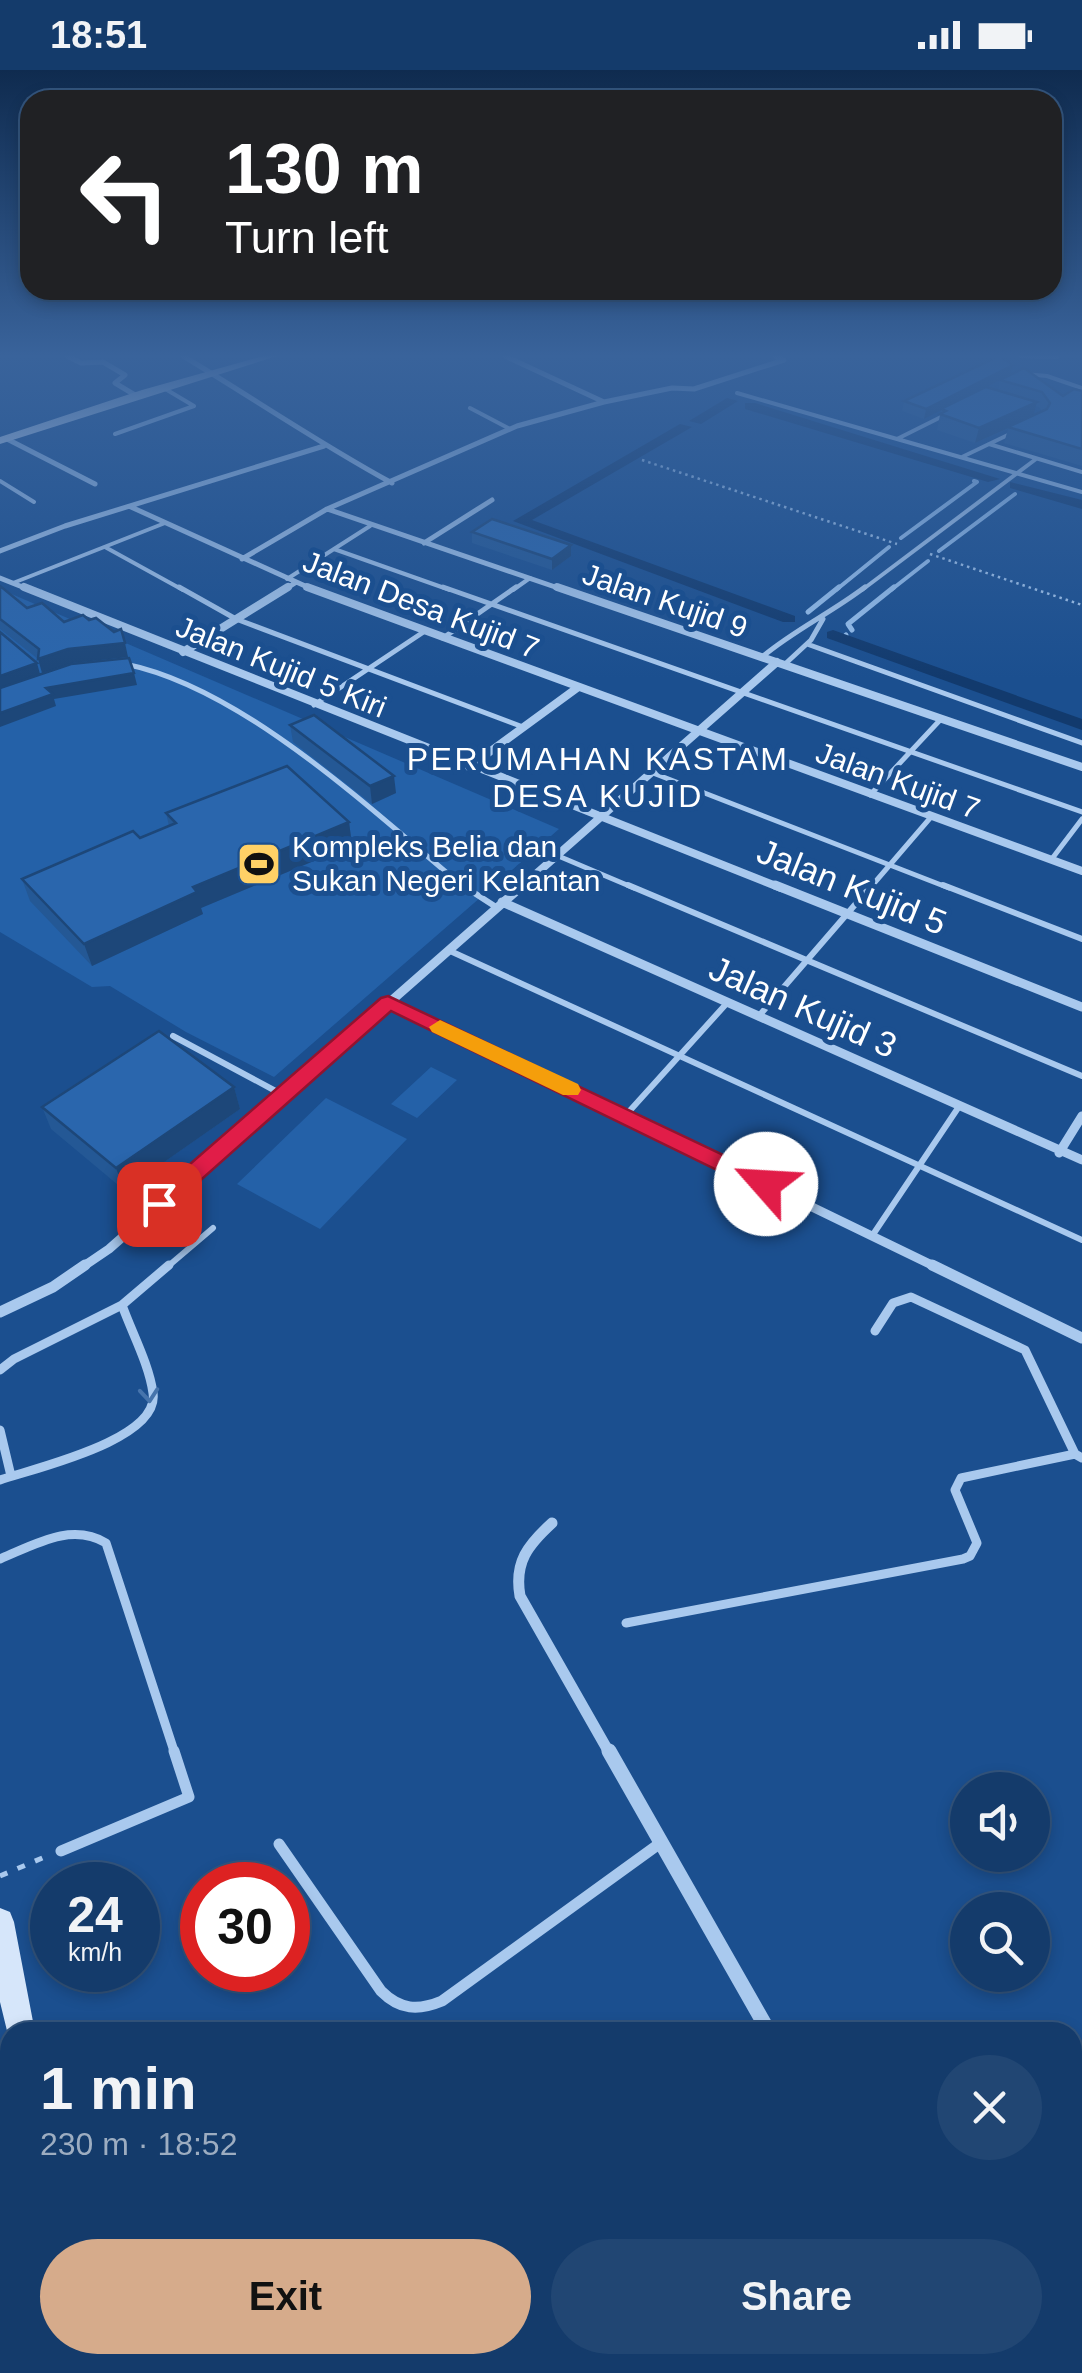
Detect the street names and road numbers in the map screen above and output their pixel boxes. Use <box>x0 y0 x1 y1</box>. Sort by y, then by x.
street label: Jalan Desa Kujid 7 <box>298 544 544 665</box>
street label: Jalan Kujid 9 <box>579 557 752 644</box>
street label: Jalan Kujid 5 Kiri <box>171 609 391 724</box>
street label: Jalan Kujid 7 <box>812 736 985 825</box>
street label: Jalan Kujid 5 <box>752 831 952 942</box>
street label: Jalan Kujid 3 <box>704 948 903 1065</box>

